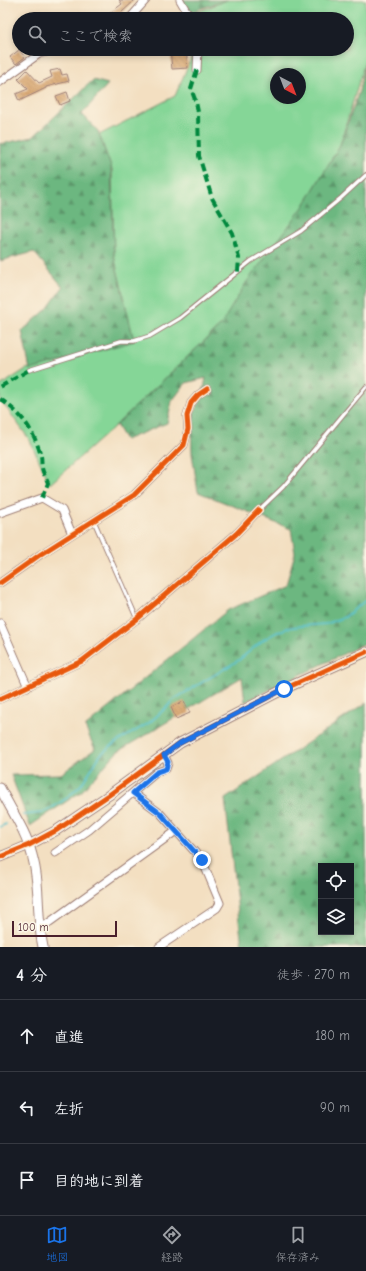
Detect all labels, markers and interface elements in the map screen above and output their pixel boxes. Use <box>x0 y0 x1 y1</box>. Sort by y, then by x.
search box <box>12 12 354 56</box>
icon: search <box>26 23 48 45</box>
text: ここで検索 <box>58 27 133 45</box>
north arrow <box>270 68 306 104</box>
route start <box>275 680 293 698</box>
route end <box>193 851 211 869</box>
map controls <box>318 863 354 935</box>
button: locate <box>318 863 354 899</box>
button: layers <box>318 899 354 935</box>
scale bar <box>12 919 117 938</box>
text: 100 m <box>18 921 49 934</box>
text: 4 分 <box>16 966 47 985</box>
text: 徒歩 · 270 m <box>277 967 350 982</box>
icon: ahead <box>16 1025 38 1047</box>
text: 直進 <box>54 1028 84 1046</box>
text: 180 m <box>315 1028 350 1043</box>
icon: left <box>16 1097 38 1119</box>
text: 左折 <box>54 1100 84 1118</box>
text: 90 m <box>320 1100 350 1115</box>
icon: arrive <box>16 1169 38 1191</box>
text: 目的地に到着 <box>54 1172 144 1190</box>
tab: 地図 <box>46 1224 68 1264</box>
tab: 経路 <box>161 1224 183 1264</box>
tab: 保存済み <box>276 1224 320 1264</box>

